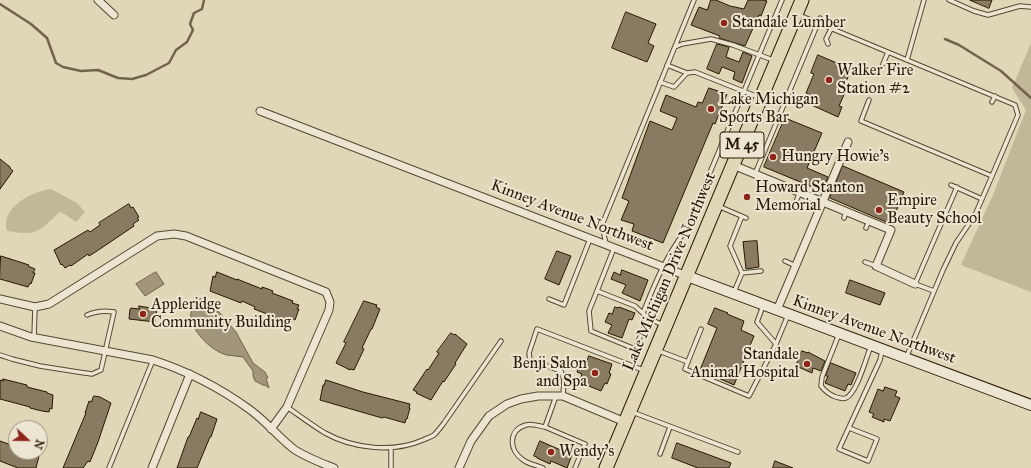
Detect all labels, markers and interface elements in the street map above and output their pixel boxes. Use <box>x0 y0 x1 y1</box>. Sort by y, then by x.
place label: Standale Lumber <box>732 13 846 33</box>
marker: Standale Lumber <box>719 18 729 28</box>
place label: Walker Fire Station #2 <box>837 61 913 99</box>
marker: Walker Fire Station #2 <box>824 75 834 85</box>
place label: Lake Michigan Sports Bar <box>719 90 819 128</box>
marker: Lake Michigan Sports Bar <box>706 104 716 114</box>
road number: M 45 <box>720 132 764 158</box>
place label: Hungry Howie's <box>781 147 889 167</box>
marker: Hungry Howie's <box>768 152 778 162</box>
street label: Lake Michigan Drive Northwest <box>619 170 721 374</box>
street label: Kinney Avenue Northwest <box>488 176 656 256</box>
place label: Howard Stanton Memorial <box>755 178 864 216</box>
place label: Empire Beauty School <box>887 191 982 229</box>
marker: Howard Stanton Memorial <box>742 192 752 202</box>
marker: Empire Beauty School <box>874 205 884 215</box>
street label: Kinney Avenue Northwest <box>790 292 958 368</box>
place label: Appleridge Community Building <box>151 295 291 333</box>
marker: Appleridge Community Building <box>138 309 148 319</box>
place label: Standale Animal Hospital <box>690 345 799 383</box>
place label: Benji Salon and Spa <box>512 354 587 392</box>
marker: Standale Animal Hospital <box>802 359 812 369</box>
marker: Benji Salon and Spa <box>590 368 600 378</box>
north arrow <box>8 420 48 460</box>
text: N <box>31 438 46 451</box>
place label: Wendy's <box>559 442 614 462</box>
marker: Wendy's <box>546 447 556 457</box>

